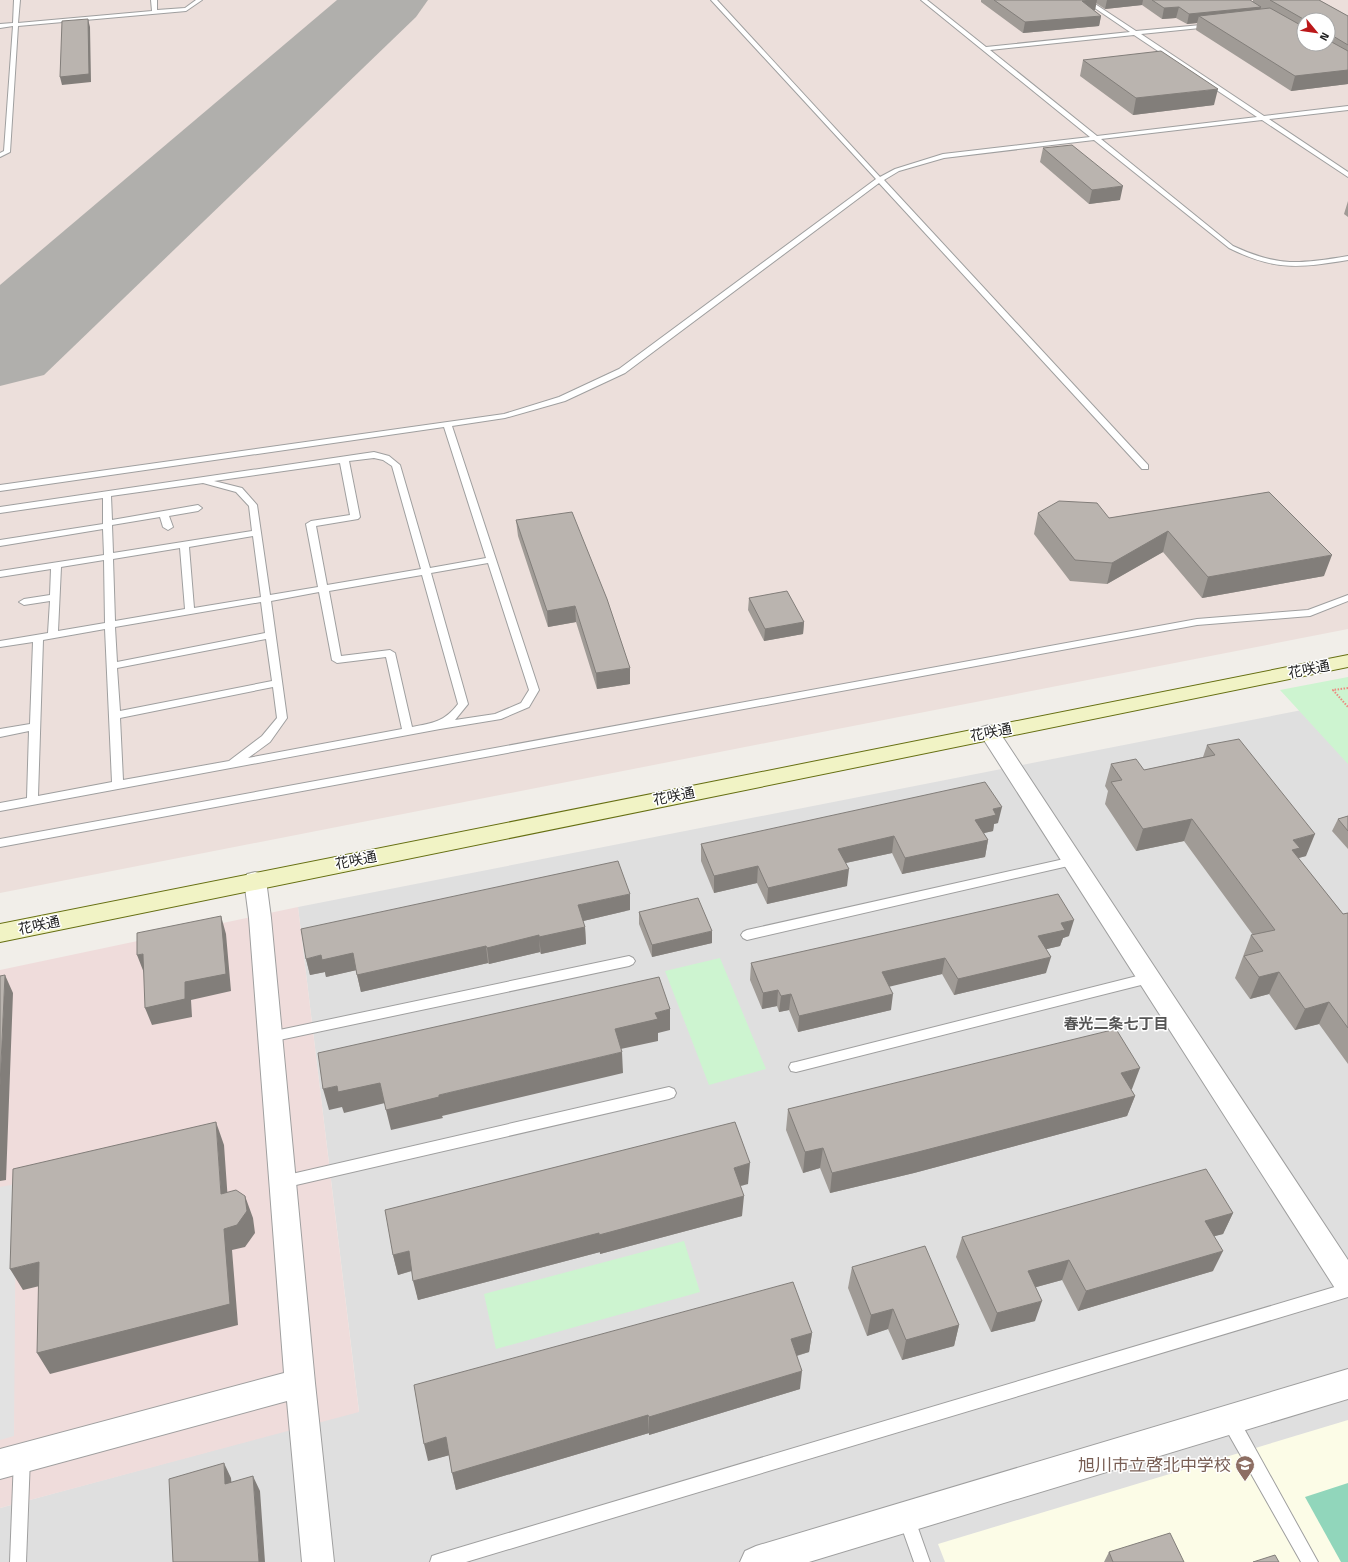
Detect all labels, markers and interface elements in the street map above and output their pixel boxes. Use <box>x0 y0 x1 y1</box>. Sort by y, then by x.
north arrow <box>1296 12 1336 52</box>
text: N <box>1316 30 1334 44</box>
street label: 花咲通 <box>1286 654 1332 683</box>
street label: 花咲通 <box>968 717 1014 746</box>
street label: 花咲通 <box>651 781 697 810</box>
street label: 花咲通 <box>333 845 379 874</box>
street label: 花咲通 <box>16 910 62 939</box>
district label: 春光二条七丁目 <box>1063 1012 1169 1035</box>
place label: 旭川市立啓北中学校 <box>1078 1452 1231 1478</box>
school or university icon: 旭川市立啓北中学校 <box>1234 1454 1256 1482</box>

